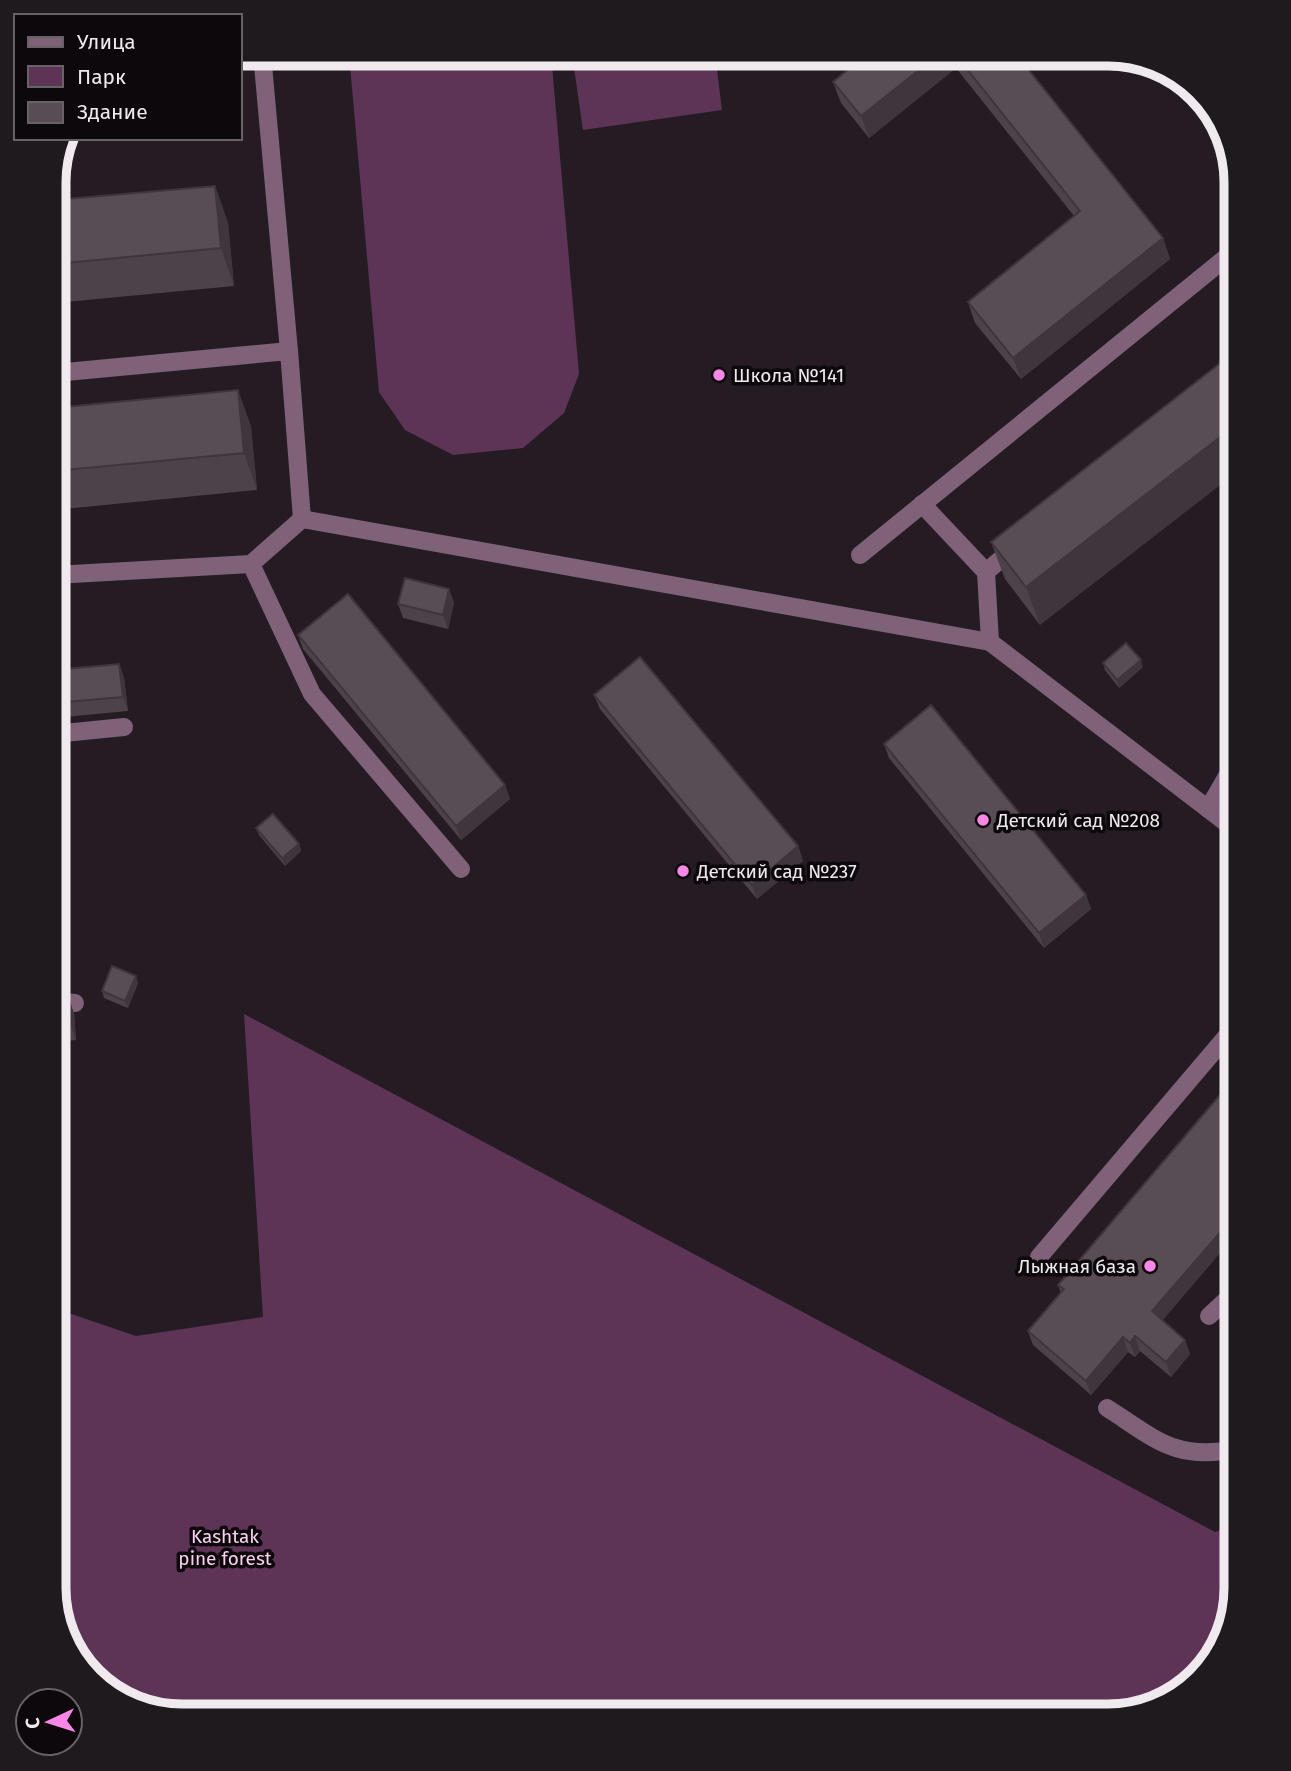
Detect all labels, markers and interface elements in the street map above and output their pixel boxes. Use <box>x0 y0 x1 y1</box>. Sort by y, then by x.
legend <box>14 14 242 140</box>
text: Улица <box>77 29 136 55</box>
text: Парк <box>77 64 126 90</box>
text: Здание <box>77 99 148 125</box>
place label: Школа №141 <box>733 364 844 387</box>
marker: Школа №141 <box>711 367 727 383</box>
place label: Детский сад №208 <box>996 809 1160 832</box>
marker: Детский сад №208 <box>975 812 991 828</box>
place label: Детский сад №237 <box>696 860 857 883</box>
marker: Детский сад №237 <box>675 863 691 879</box>
place label: Лыжная база <box>1018 1255 1136 1278</box>
marker: Лыжная база <box>1142 1258 1158 1274</box>
park label: Kashtak pine forest <box>178 1525 272 1570</box>
north arrow <box>14 1687 84 1757</box>
text: С <box>21 1717 44 1729</box>

